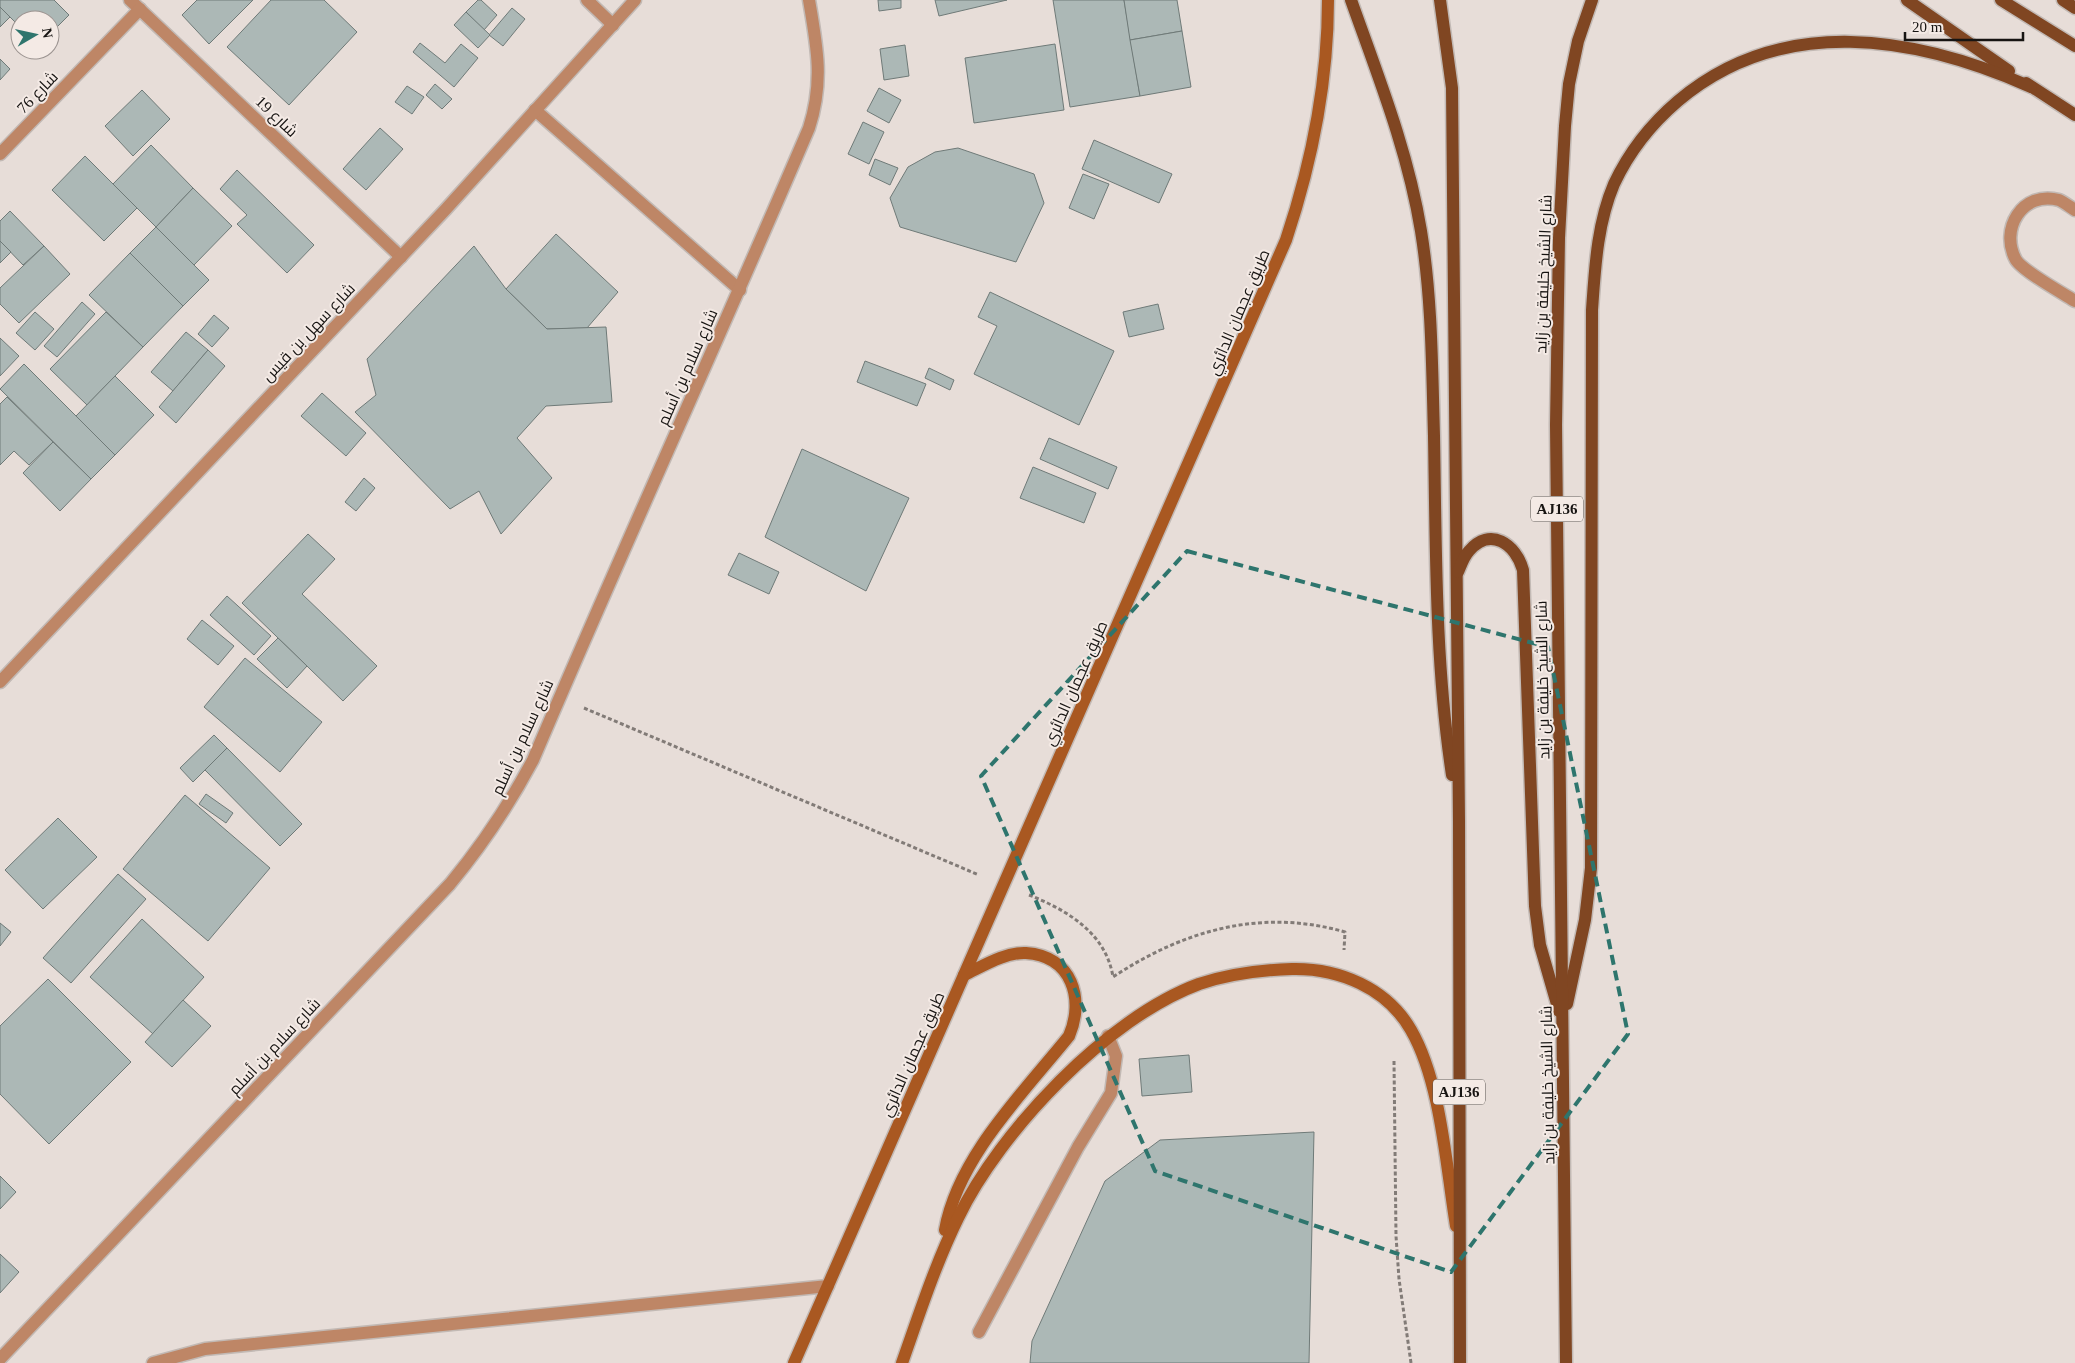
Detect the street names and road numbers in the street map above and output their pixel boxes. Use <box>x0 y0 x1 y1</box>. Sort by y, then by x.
street label: شارع 76 <box>14 68 63 119</box>
street label: شارع 19 <box>250 93 301 142</box>
street label: شارع الشيخ خليفة بن زايد <box>1532 194 1558 354</box>
street label: طريق عجمان الدائري <box>1204 247 1277 380</box>
street label: شارع سهل بن قيس <box>259 280 360 387</box>
street label: شارع سلام بن أسلم <box>653 306 723 429</box>
road number: AJ136 <box>1531 496 1583 522</box>
street label: شارع الشيخ خليفة بن زايد <box>1533 600 1555 760</box>
street label: طريق عجمان الدائري <box>1040 618 1115 750</box>
street label: شارع سلام بن أسلم <box>487 676 559 799</box>
street label: طريق عجمان الدائري <box>877 989 952 1121</box>
street label: شارع سلام بن أسلم <box>225 994 326 1100</box>
street label: شارع الشيخ خليفة بن زايد <box>1538 1005 1560 1165</box>
road number: AJ136 <box>1433 1080 1485 1104</box>

